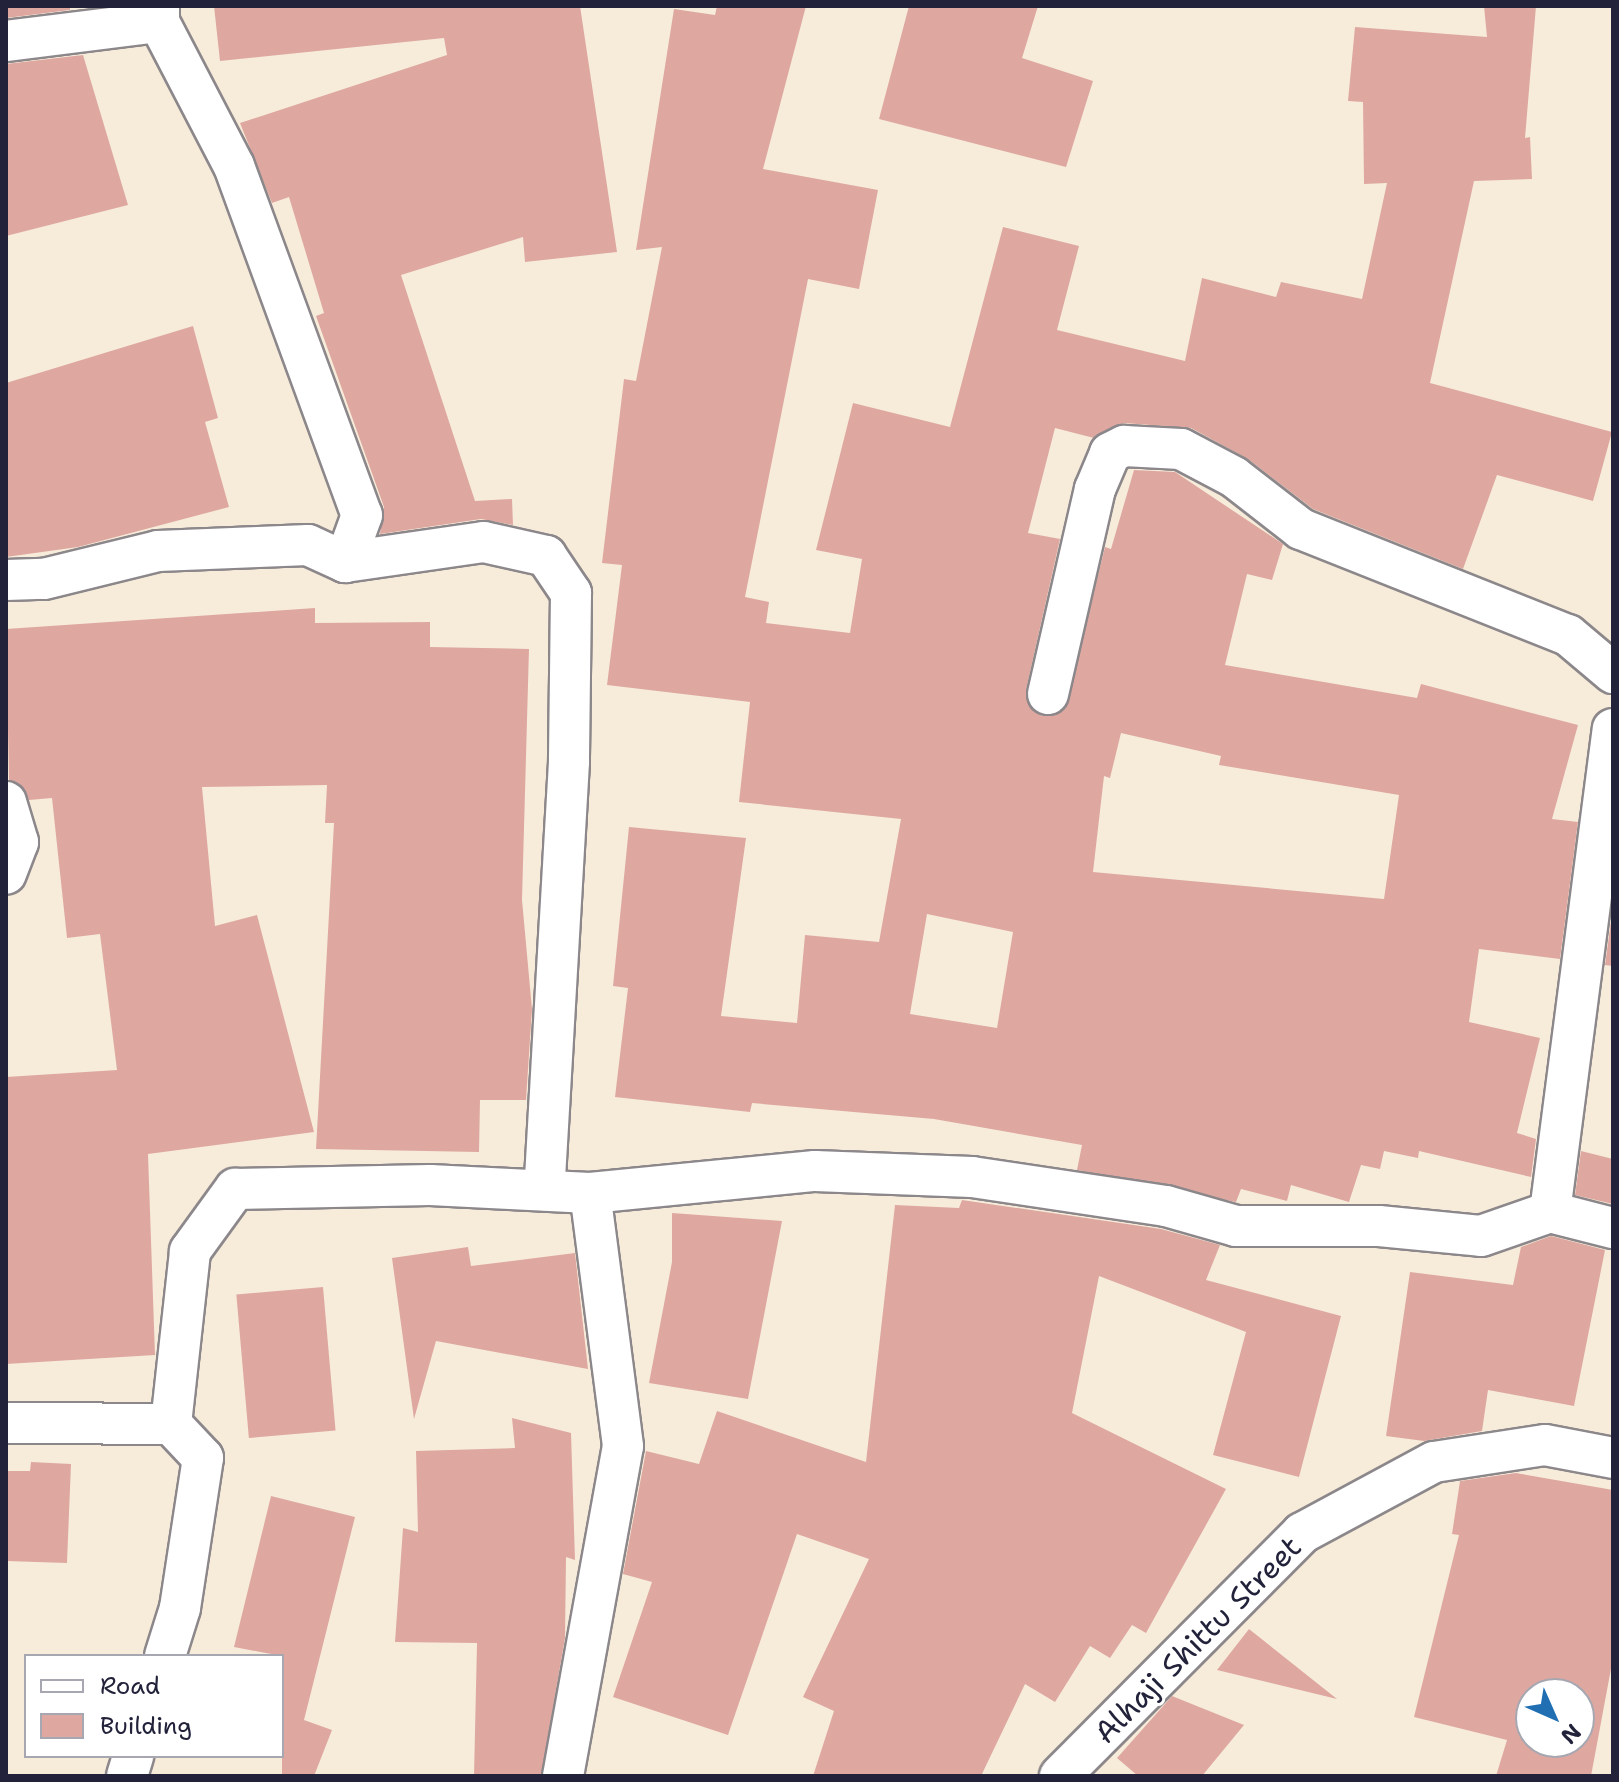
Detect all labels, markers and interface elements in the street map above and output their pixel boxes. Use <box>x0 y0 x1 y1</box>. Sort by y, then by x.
street label: Alhaji Shittu Street <box>1087 1529 1309 1751</box>
legend <box>24 1654 284 1758</box>
text: Road <box>100 1670 160 1702</box>
north arrow <box>1515 1678 1595 1758</box>
text: Building <box>100 1710 192 1742</box>
text: N <box>1554 1717 1587 1750</box>

